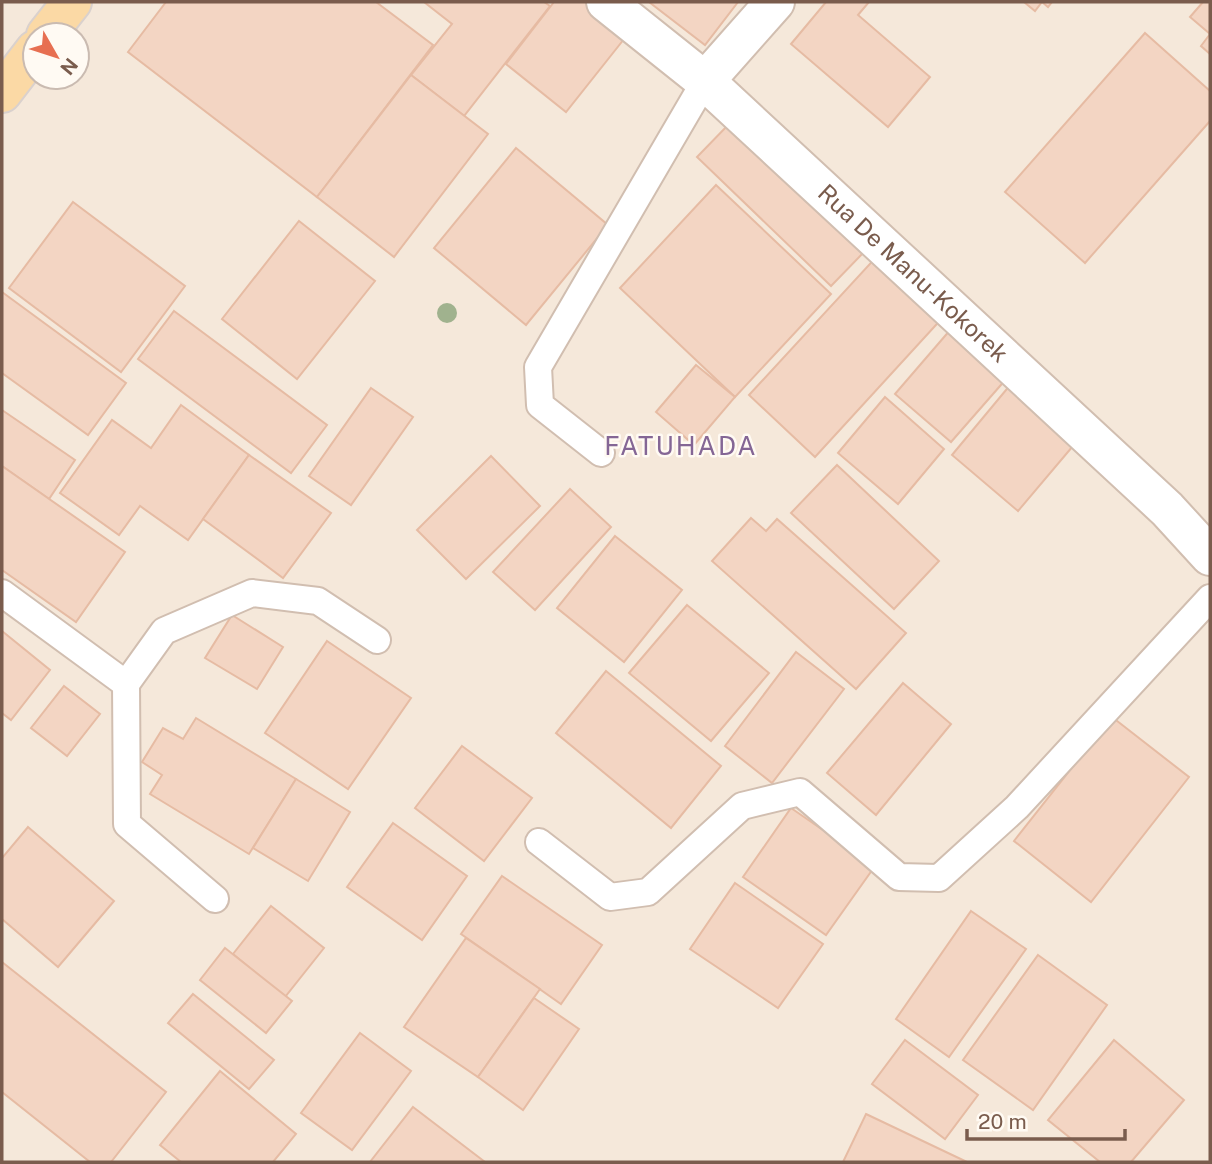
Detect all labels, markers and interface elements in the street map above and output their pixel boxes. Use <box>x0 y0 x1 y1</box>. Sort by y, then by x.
north arrow <box>21 21 91 91</box>
text: N <box>56 54 82 79</box>
street label: Rua De Manu-Kokorek <box>813 178 1014 368</box>
district label: FATUHADA <box>604 430 758 461</box>
scale bar <box>967 1098 1124 1142</box>
text: 20 m <box>978 1109 1027 1134</box>

